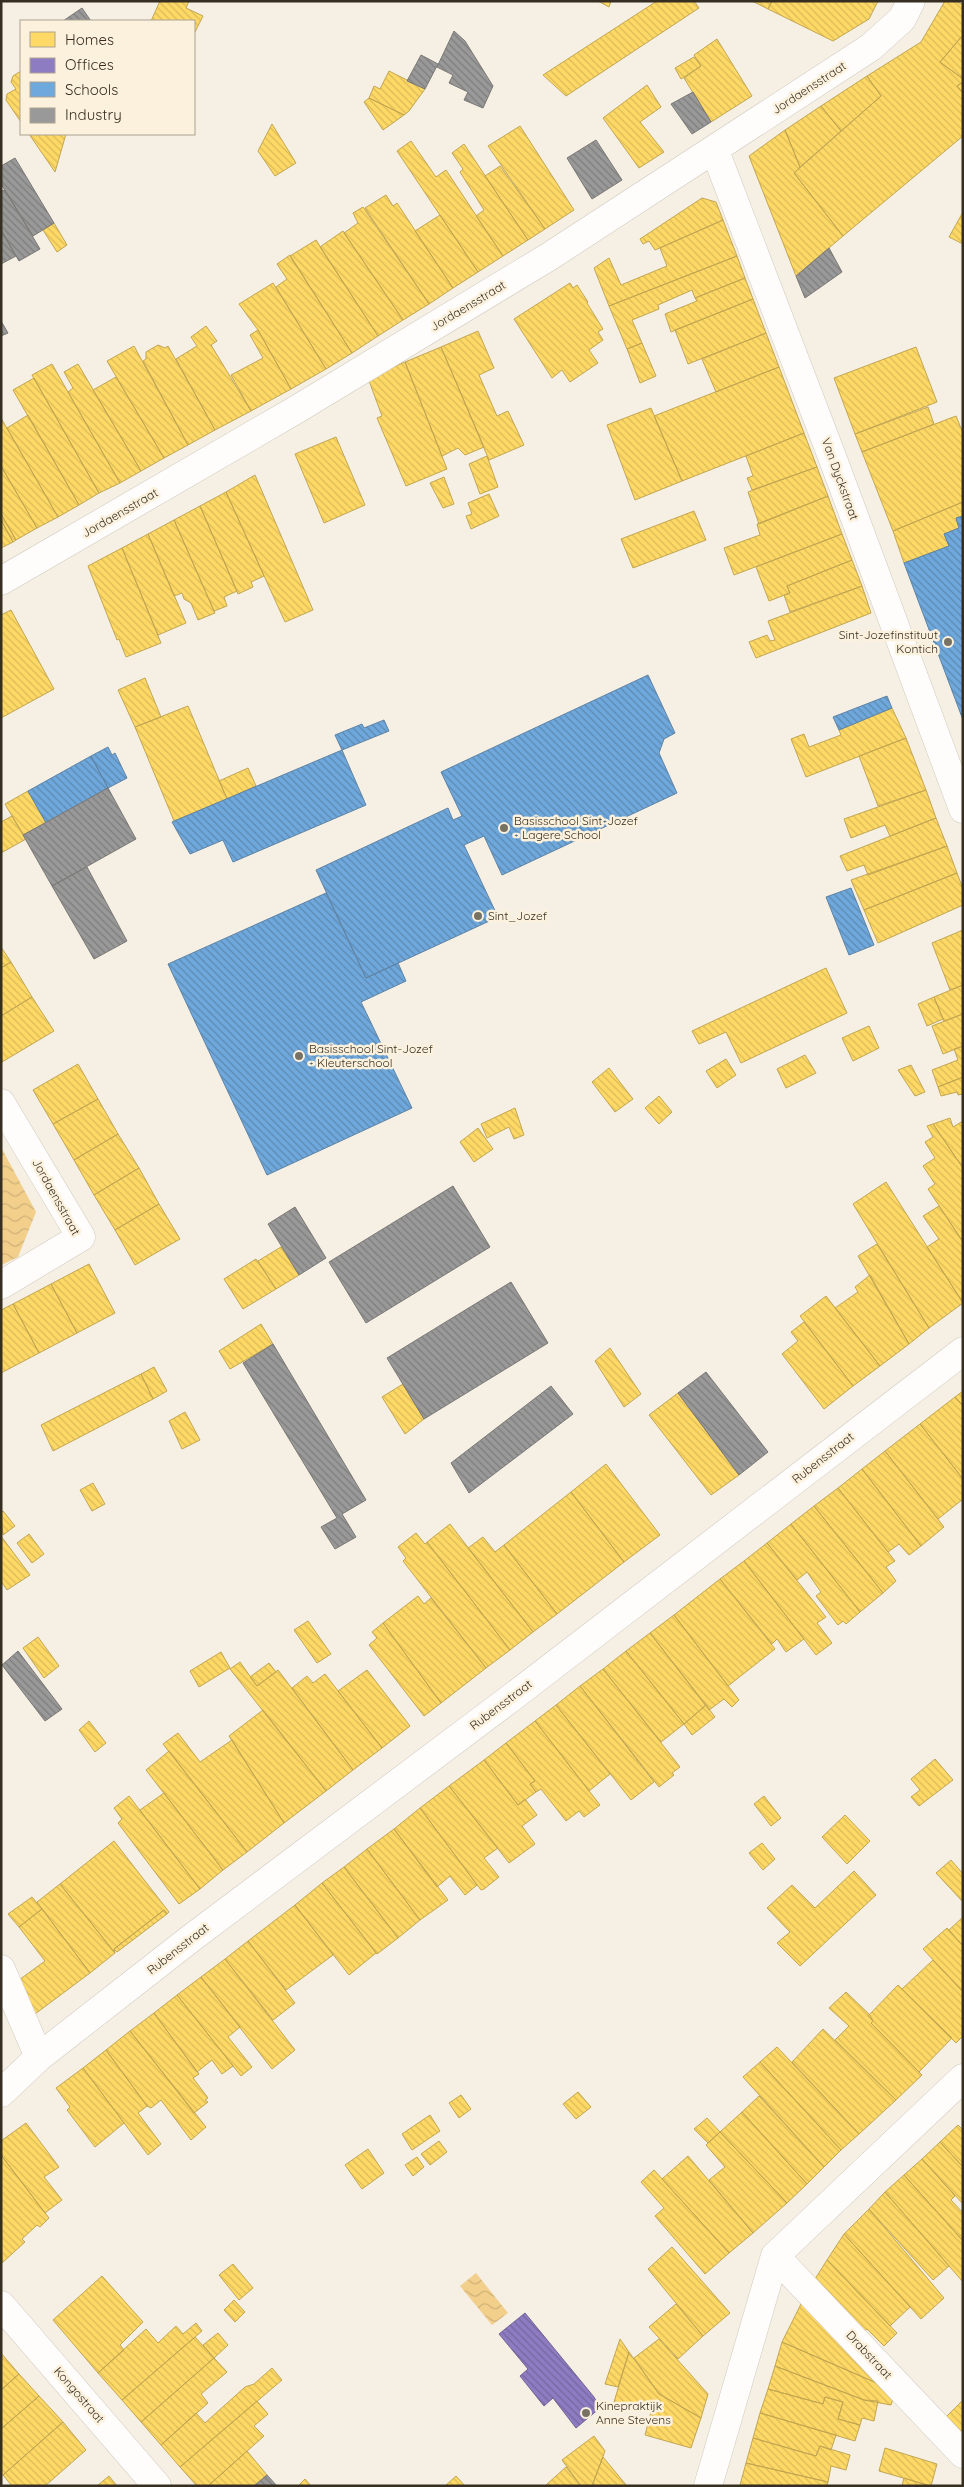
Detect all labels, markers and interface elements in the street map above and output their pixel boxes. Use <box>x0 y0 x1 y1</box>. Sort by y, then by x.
legend <box>20 20 195 135</box>
text: Homes <box>65 30 114 49</box>
text: Offices <box>65 55 114 74</box>
street label: Jordaensstraat <box>769 58 849 117</box>
text: Schools <box>65 80 118 99</box>
text: Industry <box>65 105 122 124</box>
street label: Jordaensstraat <box>427 277 508 334</box>
street label: Van Dyckstraat <box>819 436 862 522</box>
street label: Jordaensstraat <box>79 485 160 540</box>
place label: Sint-Jozefinstituut Kontich <box>839 627 938 656</box>
marker: Sint-Jozefinstituut Kontich <box>942 636 954 648</box>
place label: Basisschool Sint-Jozef - Lagere School <box>514 813 638 842</box>
marker: Basisschool Sint-Jozef - Lagere School <box>498 822 510 834</box>
place label: Sint_Jozef <box>488 908 548 923</box>
marker: Sint_Jozef <box>472 910 484 922</box>
place label: Basisschool Sint-Jozef - Kleuterschool <box>309 1041 433 1070</box>
marker: Basisschool Sint-Jozef - Kleuterschool <box>293 1050 305 1062</box>
street label: Jordaensstraat <box>29 1156 84 1238</box>
street label: Rubensstraat <box>789 1429 857 1486</box>
street label: Rubensstraat <box>467 1676 535 1733</box>
street label: Rubensstraat <box>144 1920 212 1977</box>
street label: Drabstraat <box>843 2327 896 2382</box>
street label: Kongostraat <box>51 2364 108 2426</box>
place label: Kinepraktijk Anne Stevens <box>596 2398 671 2427</box>
marker: Kinepraktijk Anne Stevens <box>580 2407 592 2419</box>

